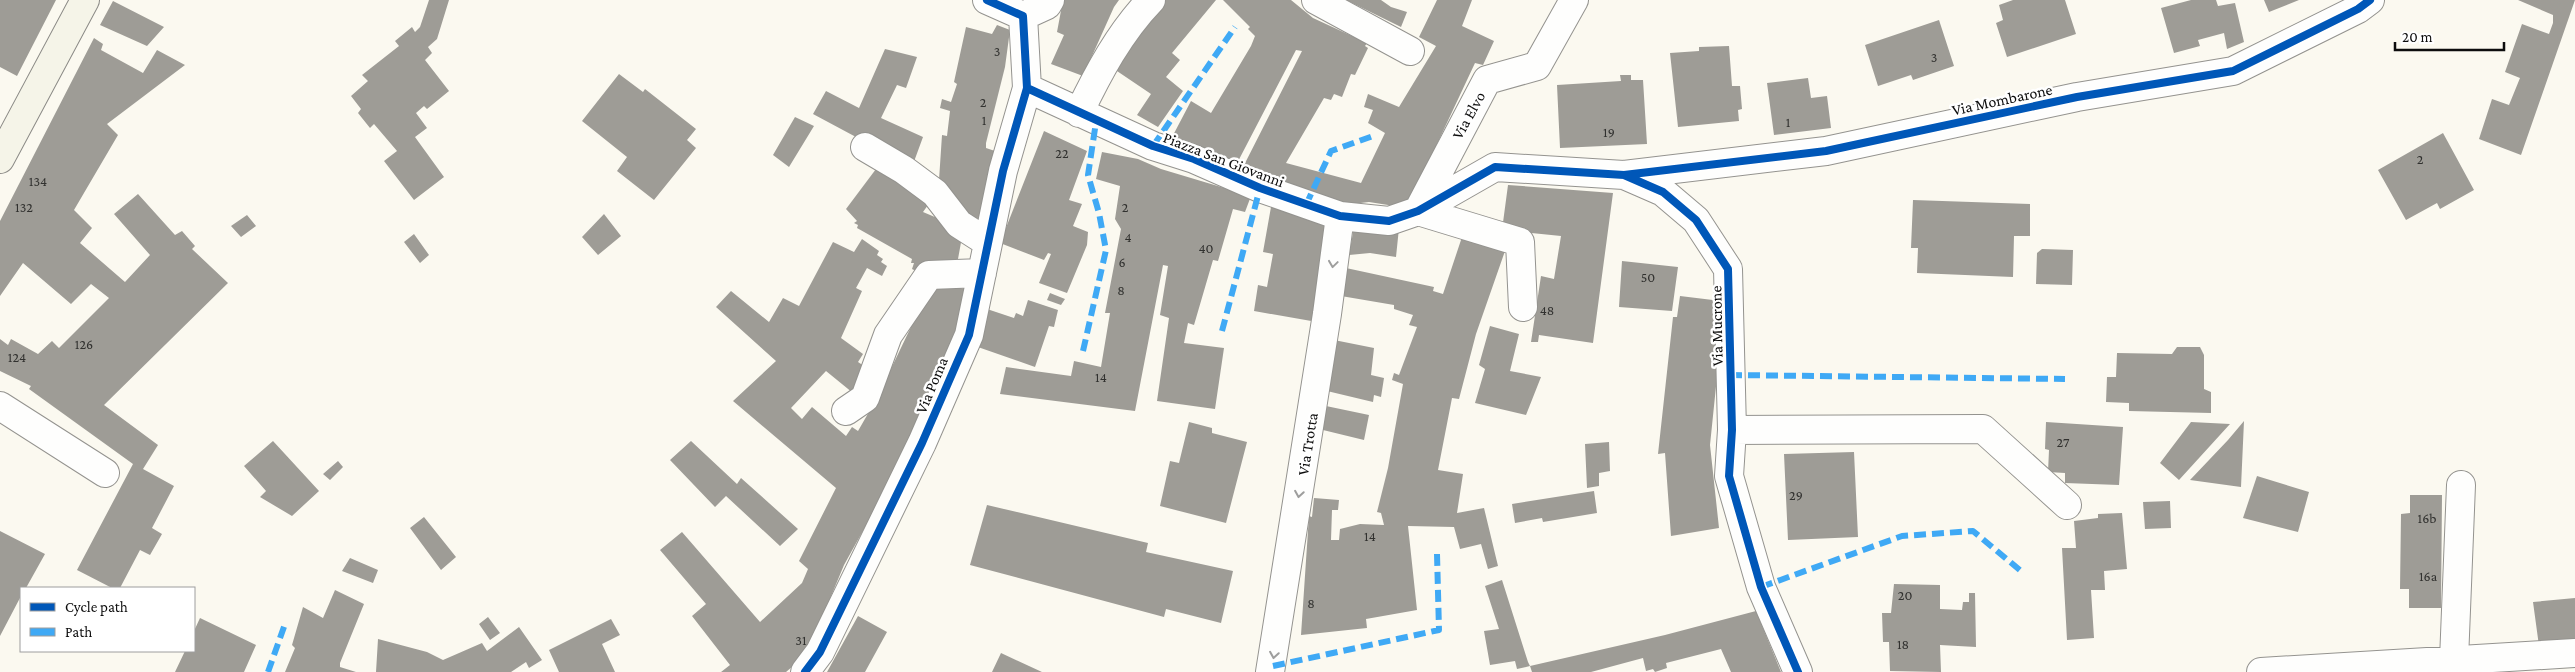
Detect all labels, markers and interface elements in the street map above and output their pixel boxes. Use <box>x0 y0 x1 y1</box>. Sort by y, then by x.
scale bar <box>2395 20 2504 52</box>
text: 20 m <box>2402 29 2433 45</box>
house number: 3 <box>994 43 1000 59</box>
house number: 3 <box>1931 49 1937 65</box>
street label: Via Mombarone <box>1950 81 2054 118</box>
street label: Via Elvo <box>1449 89 1488 142</box>
house number: 2 <box>980 94 987 110</box>
house number: 1 <box>982 112 987 128</box>
house number: 1 <box>1786 114 1791 130</box>
house number: 19 <box>1603 124 1615 140</box>
street label: Piazza San Giovanni <box>1161 129 1287 190</box>
house number: 22 <box>1055 145 1069 161</box>
house number: 2 <box>2417 151 2424 167</box>
house number: 134 <box>29 173 47 189</box>
house number: 132 <box>15 199 33 215</box>
house number: 2 <box>1122 199 1129 215</box>
house number: 4 <box>1124 229 1132 245</box>
house number: 40 <box>1198 240 1214 256</box>
house number: 6 <box>1118 254 1126 270</box>
one-way arrow <box>1328 261 1339 269</box>
house number: 50 <box>1641 269 1655 285</box>
house number: 8 <box>1117 282 1125 298</box>
street label: Via Mucrone <box>1707 285 1726 367</box>
house number: 48 <box>1540 302 1554 318</box>
house number: 126 <box>75 336 93 352</box>
house number: 124 <box>8 349 26 365</box>
street label: Via Poma <box>912 354 951 416</box>
house number: 14 <box>1095 369 1107 385</box>
street label: Via Trotta <box>1294 411 1321 477</box>
house number: 27 <box>2057 434 2070 450</box>
house number: 29 <box>1789 487 1803 503</box>
one-way arrow <box>1294 491 1305 499</box>
house number: 16b <box>2418 510 2436 526</box>
house number: 14 <box>1364 528 1376 544</box>
house number: 16a <box>2419 568 2438 584</box>
legend <box>20 587 195 652</box>
house number: 20 <box>1898 587 1912 603</box>
house number: 8 <box>1307 595 1315 611</box>
text: Cycle path <box>65 599 128 616</box>
text: Path <box>65 624 92 640</box>
house number: 31 <box>795 632 807 648</box>
house number: 18 <box>1897 636 1909 652</box>
one-way arrow <box>1270 650 1280 659</box>

